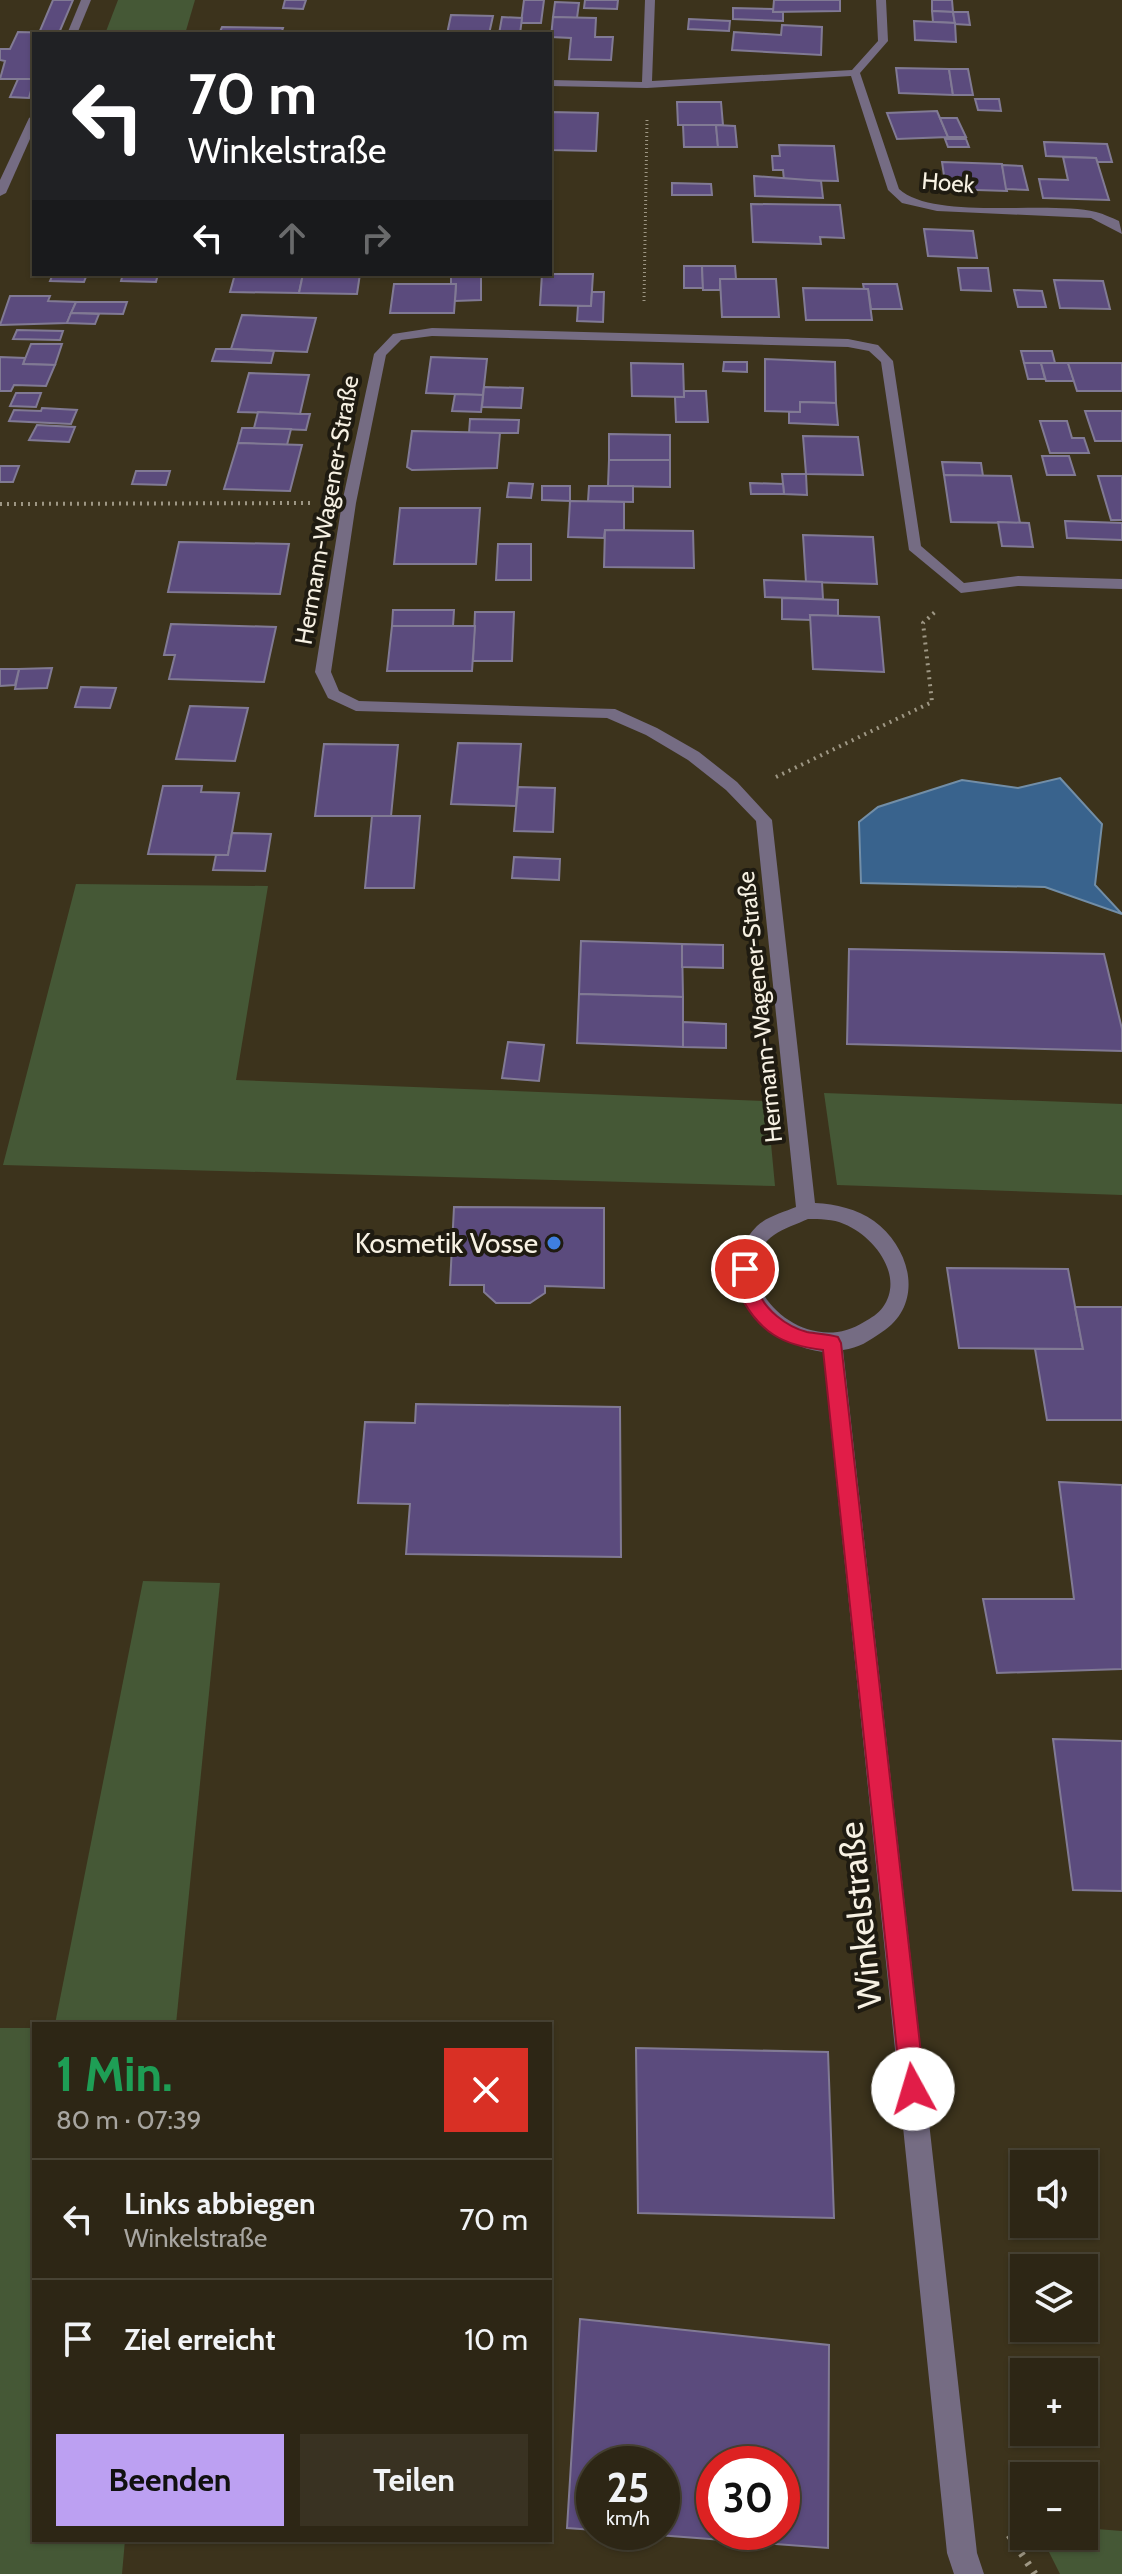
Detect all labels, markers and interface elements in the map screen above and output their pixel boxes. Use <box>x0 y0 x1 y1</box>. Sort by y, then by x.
text: 70 m <box>188 60 317 128</box>
icon: left <box>56 64 160 168</box>
text: Winkelstraße <box>188 128 386 172</box>
street label: Hoek <box>920 166 976 199</box>
icon: left <box>186 216 230 260</box>
icon: ahead <box>270 216 314 260</box>
icon: right <box>354 216 398 260</box>
street label: Hermann-Wagener-Straße <box>289 373 364 647</box>
street label: Hermann-Wagener-Straße <box>731 870 788 1144</box>
place label: Kosmetik Vosse <box>355 1226 538 1260</box>
marker: Kosmetik Vosse <box>545 1234 563 1252</box>
pin <box>711 1235 779 1303</box>
icon: arrive <box>723 1247 767 1291</box>
street label: Winkelstraße <box>829 1820 891 2010</box>
text: 1 Min. <box>56 2045 173 2103</box>
position arrow <box>871 2047 955 2131</box>
button: close <box>444 2048 528 2132</box>
text: 80 m · 07:39 <box>56 2104 202 2136</box>
map controls <box>1010 2150 1098 2550</box>
button: sound <box>1010 2150 1098 2238</box>
text: Links abbiegen <box>124 2185 316 2222</box>
icon: left <box>56 2197 100 2241</box>
text: 70 m <box>459 2201 528 2238</box>
text: Winkelstraße <box>124 2222 267 2254</box>
button: layers <box>1010 2254 1098 2342</box>
icon: arrive <box>56 2317 100 2361</box>
text: Ziel erreicht <box>124 2321 275 2358</box>
text: 10 m <box>464 2321 528 2358</box>
button: + <box>1010 2358 1098 2446</box>
button: Beenden <box>56 2434 284 2526</box>
button: Teilen <box>300 2434 528 2526</box>
speed limit sign: 30 <box>696 2446 800 2550</box>
button: − <box>1010 2462 1098 2550</box>
text: 25 <box>607 2463 649 2512</box>
text: km/h <box>606 2506 650 2530</box>

